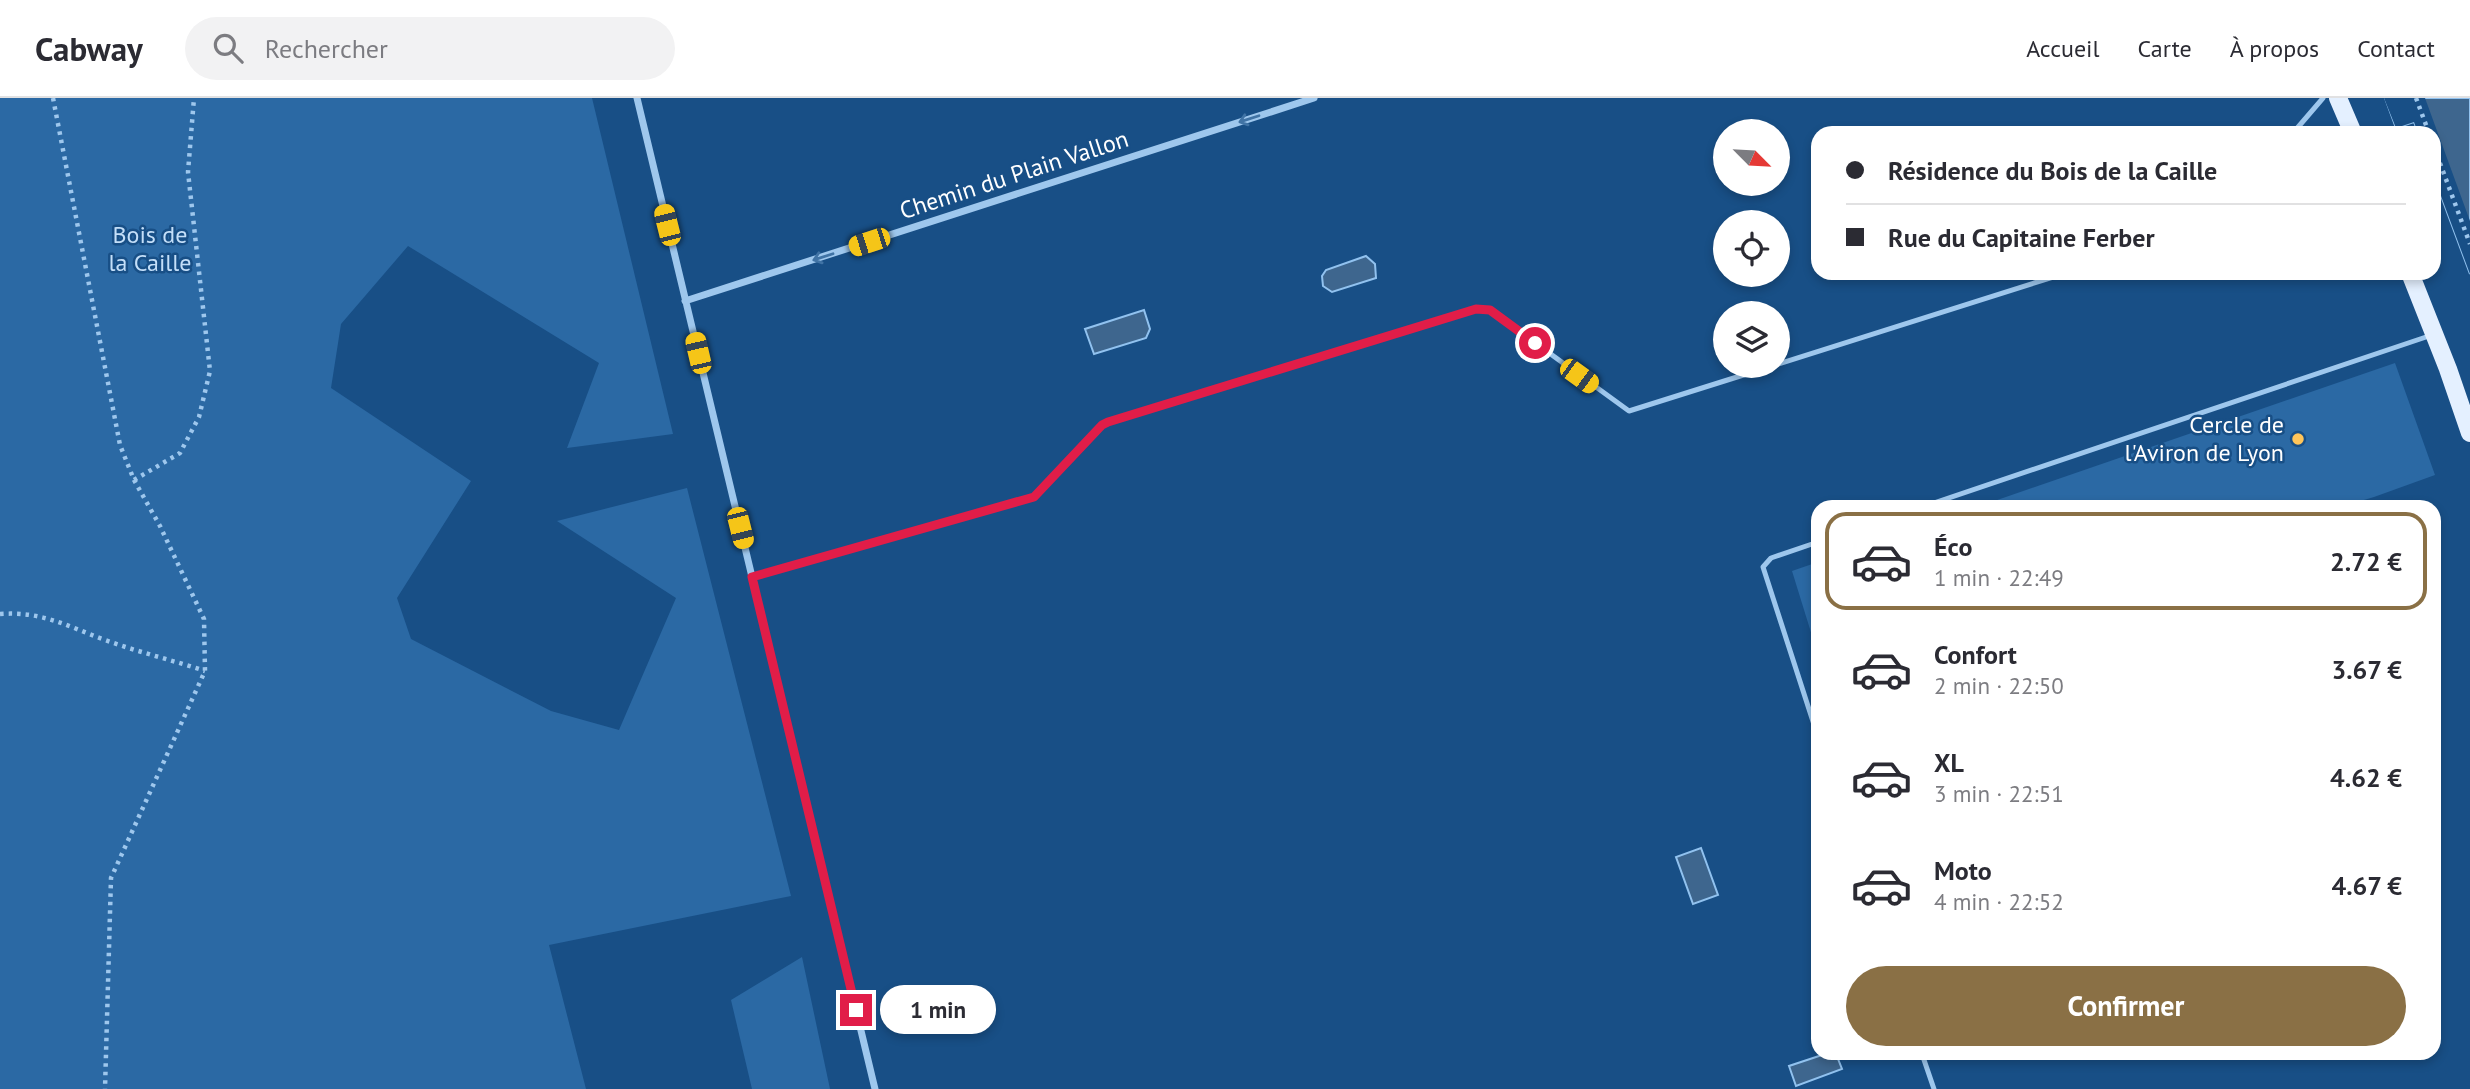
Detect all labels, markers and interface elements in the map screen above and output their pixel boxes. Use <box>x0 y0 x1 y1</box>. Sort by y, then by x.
search box <box>185 17 675 80</box>
text: Cabway <box>35 27 143 70</box>
icon: search <box>209 29 247 67</box>
text: Rechercher <box>265 32 388 65</box>
text: Accueil <box>2026 33 2100 64</box>
text: Carte <box>2138 33 2192 64</box>
text: À propos <box>2230 33 2319 64</box>
text: Contact <box>2357 33 2435 64</box>
one-way arrow <box>1238 113 1260 126</box>
north arrow <box>1713 119 1790 196</box>
map controls <box>1713 119 1790 378</box>
street label: Chemin du Plain Vallon <box>896 123 1132 226</box>
text: Résidence du Bois de la Caille <box>1888 154 2217 187</box>
car <box>652 202 683 248</box>
button: locate <box>1713 210 1790 287</box>
park label: Bois de la Caille <box>108 219 192 278</box>
text: Rue du Capitaine Ferber <box>1888 221 2155 254</box>
car <box>846 226 893 258</box>
one-way arrow <box>812 252 834 264</box>
button: layers <box>1713 301 1790 378</box>
route start <box>1519 327 1551 359</box>
car <box>684 330 713 376</box>
car <box>1556 355 1603 397</box>
place label: Cercle de l'Aviron de Lyon <box>2124 409 2284 468</box>
marker: Cercle de l'Aviron de Lyon <box>2290 431 2306 447</box>
car <box>725 505 756 551</box>
icon: car <box>1850 530 1913 593</box>
text: Éco <box>1934 530 1972 563</box>
text: 2.72 € <box>2330 545 2402 578</box>
text: 1 min · 22:49 <box>1934 563 2064 592</box>
icon: car <box>1850 638 1913 701</box>
text: Confort <box>1934 638 2017 671</box>
text: 3.67 € <box>2331 653 2402 686</box>
text: 2 min · 22:50 <box>1934 671 2064 700</box>
icon: car <box>1850 746 1913 809</box>
text: XL <box>1934 746 1964 779</box>
text: 4.62 € <box>2330 761 2402 794</box>
text: 3 min · 22:51 <box>1934 779 2064 808</box>
icon: car <box>1850 854 1913 917</box>
text: Moto <box>1934 854 1992 887</box>
text: 4.67 € <box>2331 869 2402 902</box>
text: 4 min · 22:52 <box>1934 887 2064 916</box>
button: Confirmer <box>1846 966 2406 1046</box>
callout: 1 min <box>880 986 996 1034</box>
route end <box>840 994 872 1026</box>
text: 1 min <box>910 995 966 1024</box>

